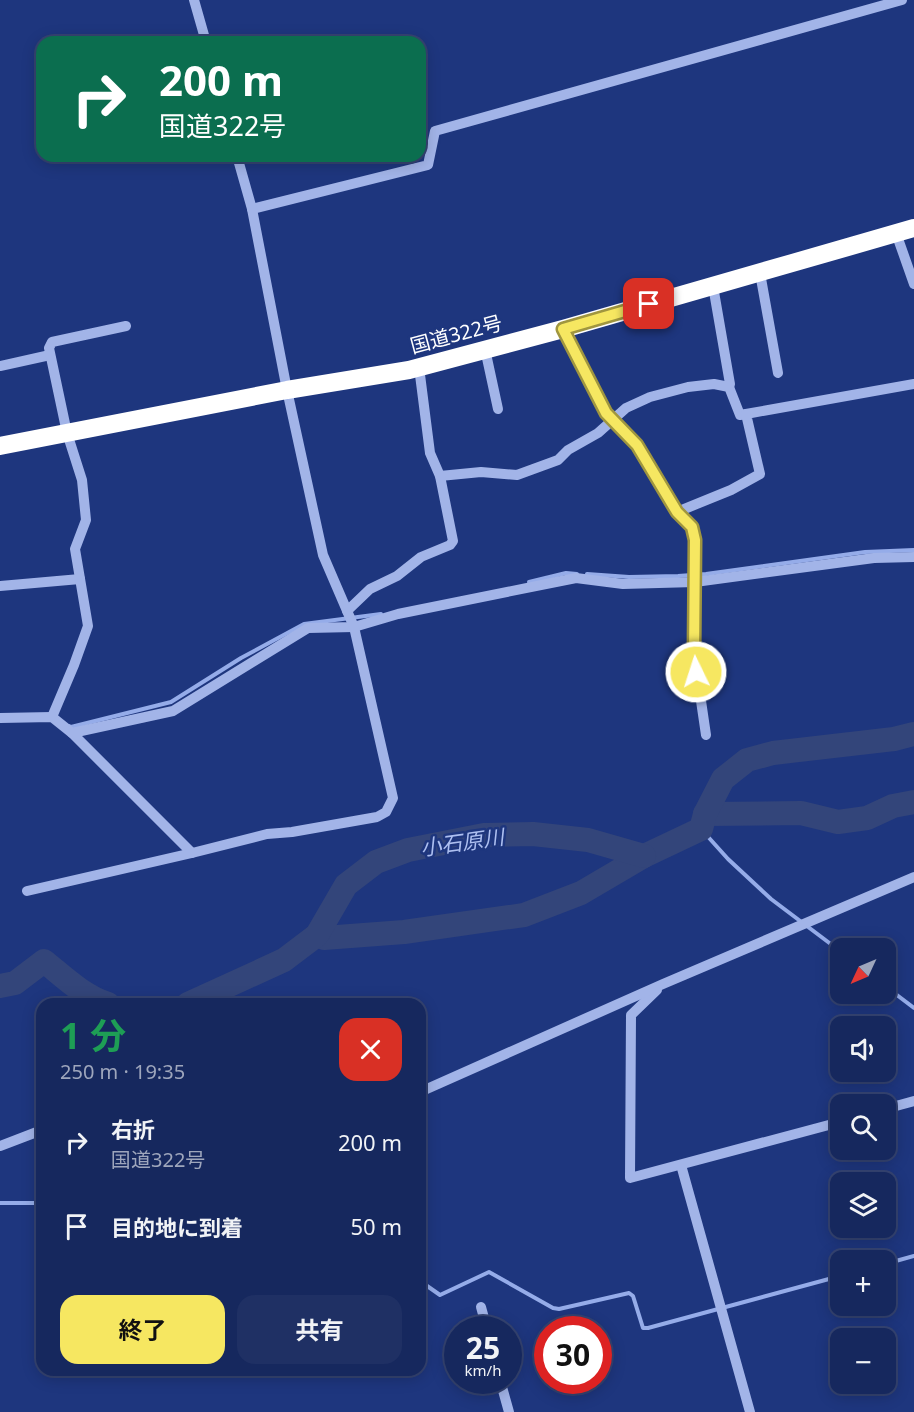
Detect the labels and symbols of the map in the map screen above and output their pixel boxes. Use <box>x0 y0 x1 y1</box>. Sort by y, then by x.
pin <box>623 278 674 329</box>
street label: 国道322号 <box>407 309 505 359</box>
position arrow <box>664 640 728 704</box>
water label: 小石原川 <box>418 822 508 862</box>
north arrow <box>830 938 896 1004</box>
speed limit sign: 30 <box>534 1316 612 1394</box>

